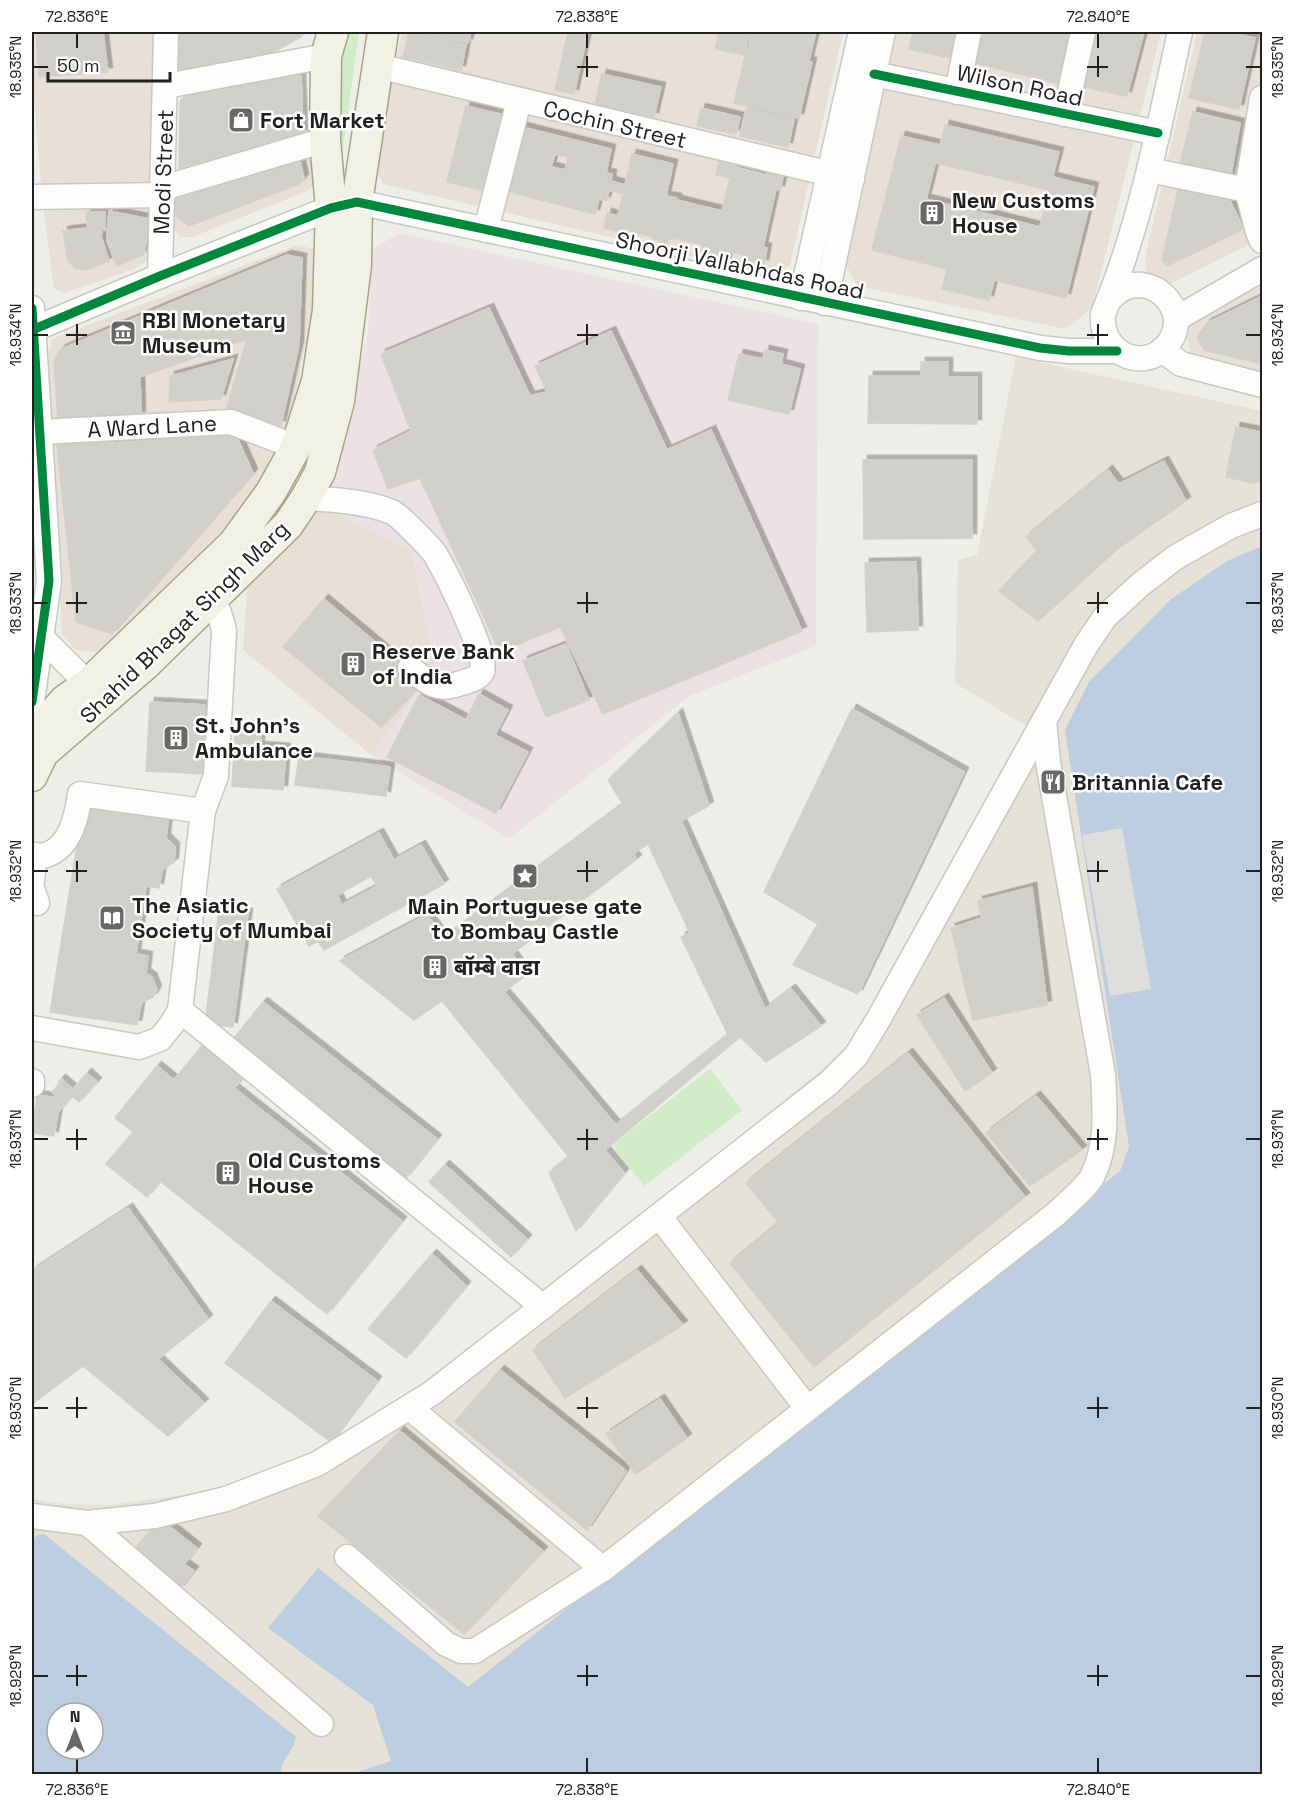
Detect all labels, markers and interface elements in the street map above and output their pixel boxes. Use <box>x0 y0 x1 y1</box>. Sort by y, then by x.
text: 72.836°E <box>46 7 108 26</box>
text: 72.838°E <box>555 7 619 26</box>
text: 72.840°E <box>1066 7 1130 26</box>
text: 18.935°N <box>6 36 25 98</box>
text: 18.935°N <box>1268 36 1287 98</box>
scale bar <box>48 45 170 83</box>
text: 50 m <box>57 54 99 77</box>
street label: Wilson Road <box>954 58 1086 112</box>
street label: Cochin Street <box>541 94 689 154</box>
shop icon: Fort Market <box>226 105 256 135</box>
place label: Fort Market <box>260 106 384 134</box>
street label: Modi Street <box>147 109 179 235</box>
place label: New Customs House <box>952 186 1095 239</box>
building icon: New Customs House <box>917 198 947 228</box>
street label: Shoorji Vallabhdas Road <box>613 225 867 305</box>
text: 18.934°N <box>6 304 25 366</box>
text: 18.934°N <box>1268 304 1287 366</box>
place label: RBI Monetary Museum <box>142 306 286 359</box>
museum icon: RBI Monetary Museum <box>108 318 138 348</box>
street label: A Ward Lane <box>87 409 217 443</box>
street label: Shahid Bhagat Singh Marg <box>74 515 294 729</box>
text: 18.933°N <box>6 572 25 634</box>
text: 18.933°N <box>1268 572 1287 634</box>
place label: Reserve Bank of India <box>372 637 515 690</box>
building icon: Reserve Bank of India <box>338 649 368 679</box>
place label: St. John's Ambulance <box>195 711 313 764</box>
building icon: St. John's Ambulance <box>161 723 191 753</box>
restaurant icon: Britannia Cafe <box>1038 767 1068 797</box>
place label: Britannia Cafe <box>1072 768 1223 796</box>
text: 18.932°N <box>6 840 25 902</box>
text: 18.932°N <box>1268 840 1287 902</box>
place icon: Main Portuguese gate to Bombay Castle <box>510 861 540 891</box>
place label: The Asiatic Society of Mumbai <box>132 891 332 944</box>
place label: Main Portuguese gate to Bombay Castle <box>408 892 642 945</box>
library icon: The Asiatic Society of Mumbai <box>97 903 127 933</box>
building icon: बॉम्बे वाडा <box>420 952 450 982</box>
place label: बॉम्बे वाडा <box>454 953 540 981</box>
text: 18.931°N <box>6 1109 25 1169</box>
text: 18.931°N <box>1268 1109 1287 1169</box>
place label: Old Customs House <box>248 1146 381 1199</box>
building icon: Old Customs House <box>213 1158 243 1188</box>
text: 18.930°N <box>6 1377 25 1439</box>
text: 18.930°N <box>1268 1377 1287 1439</box>
text: 18.929°N <box>6 1645 25 1707</box>
text: 18.929°N <box>1268 1645 1287 1707</box>
north arrow <box>45 1701 105 1761</box>
text: N <box>70 1706 80 1727</box>
text: 72.836°E <box>46 1780 108 1799</box>
text: 72.838°E <box>555 1780 619 1799</box>
text: 72.840°E <box>1066 1780 1130 1799</box>

